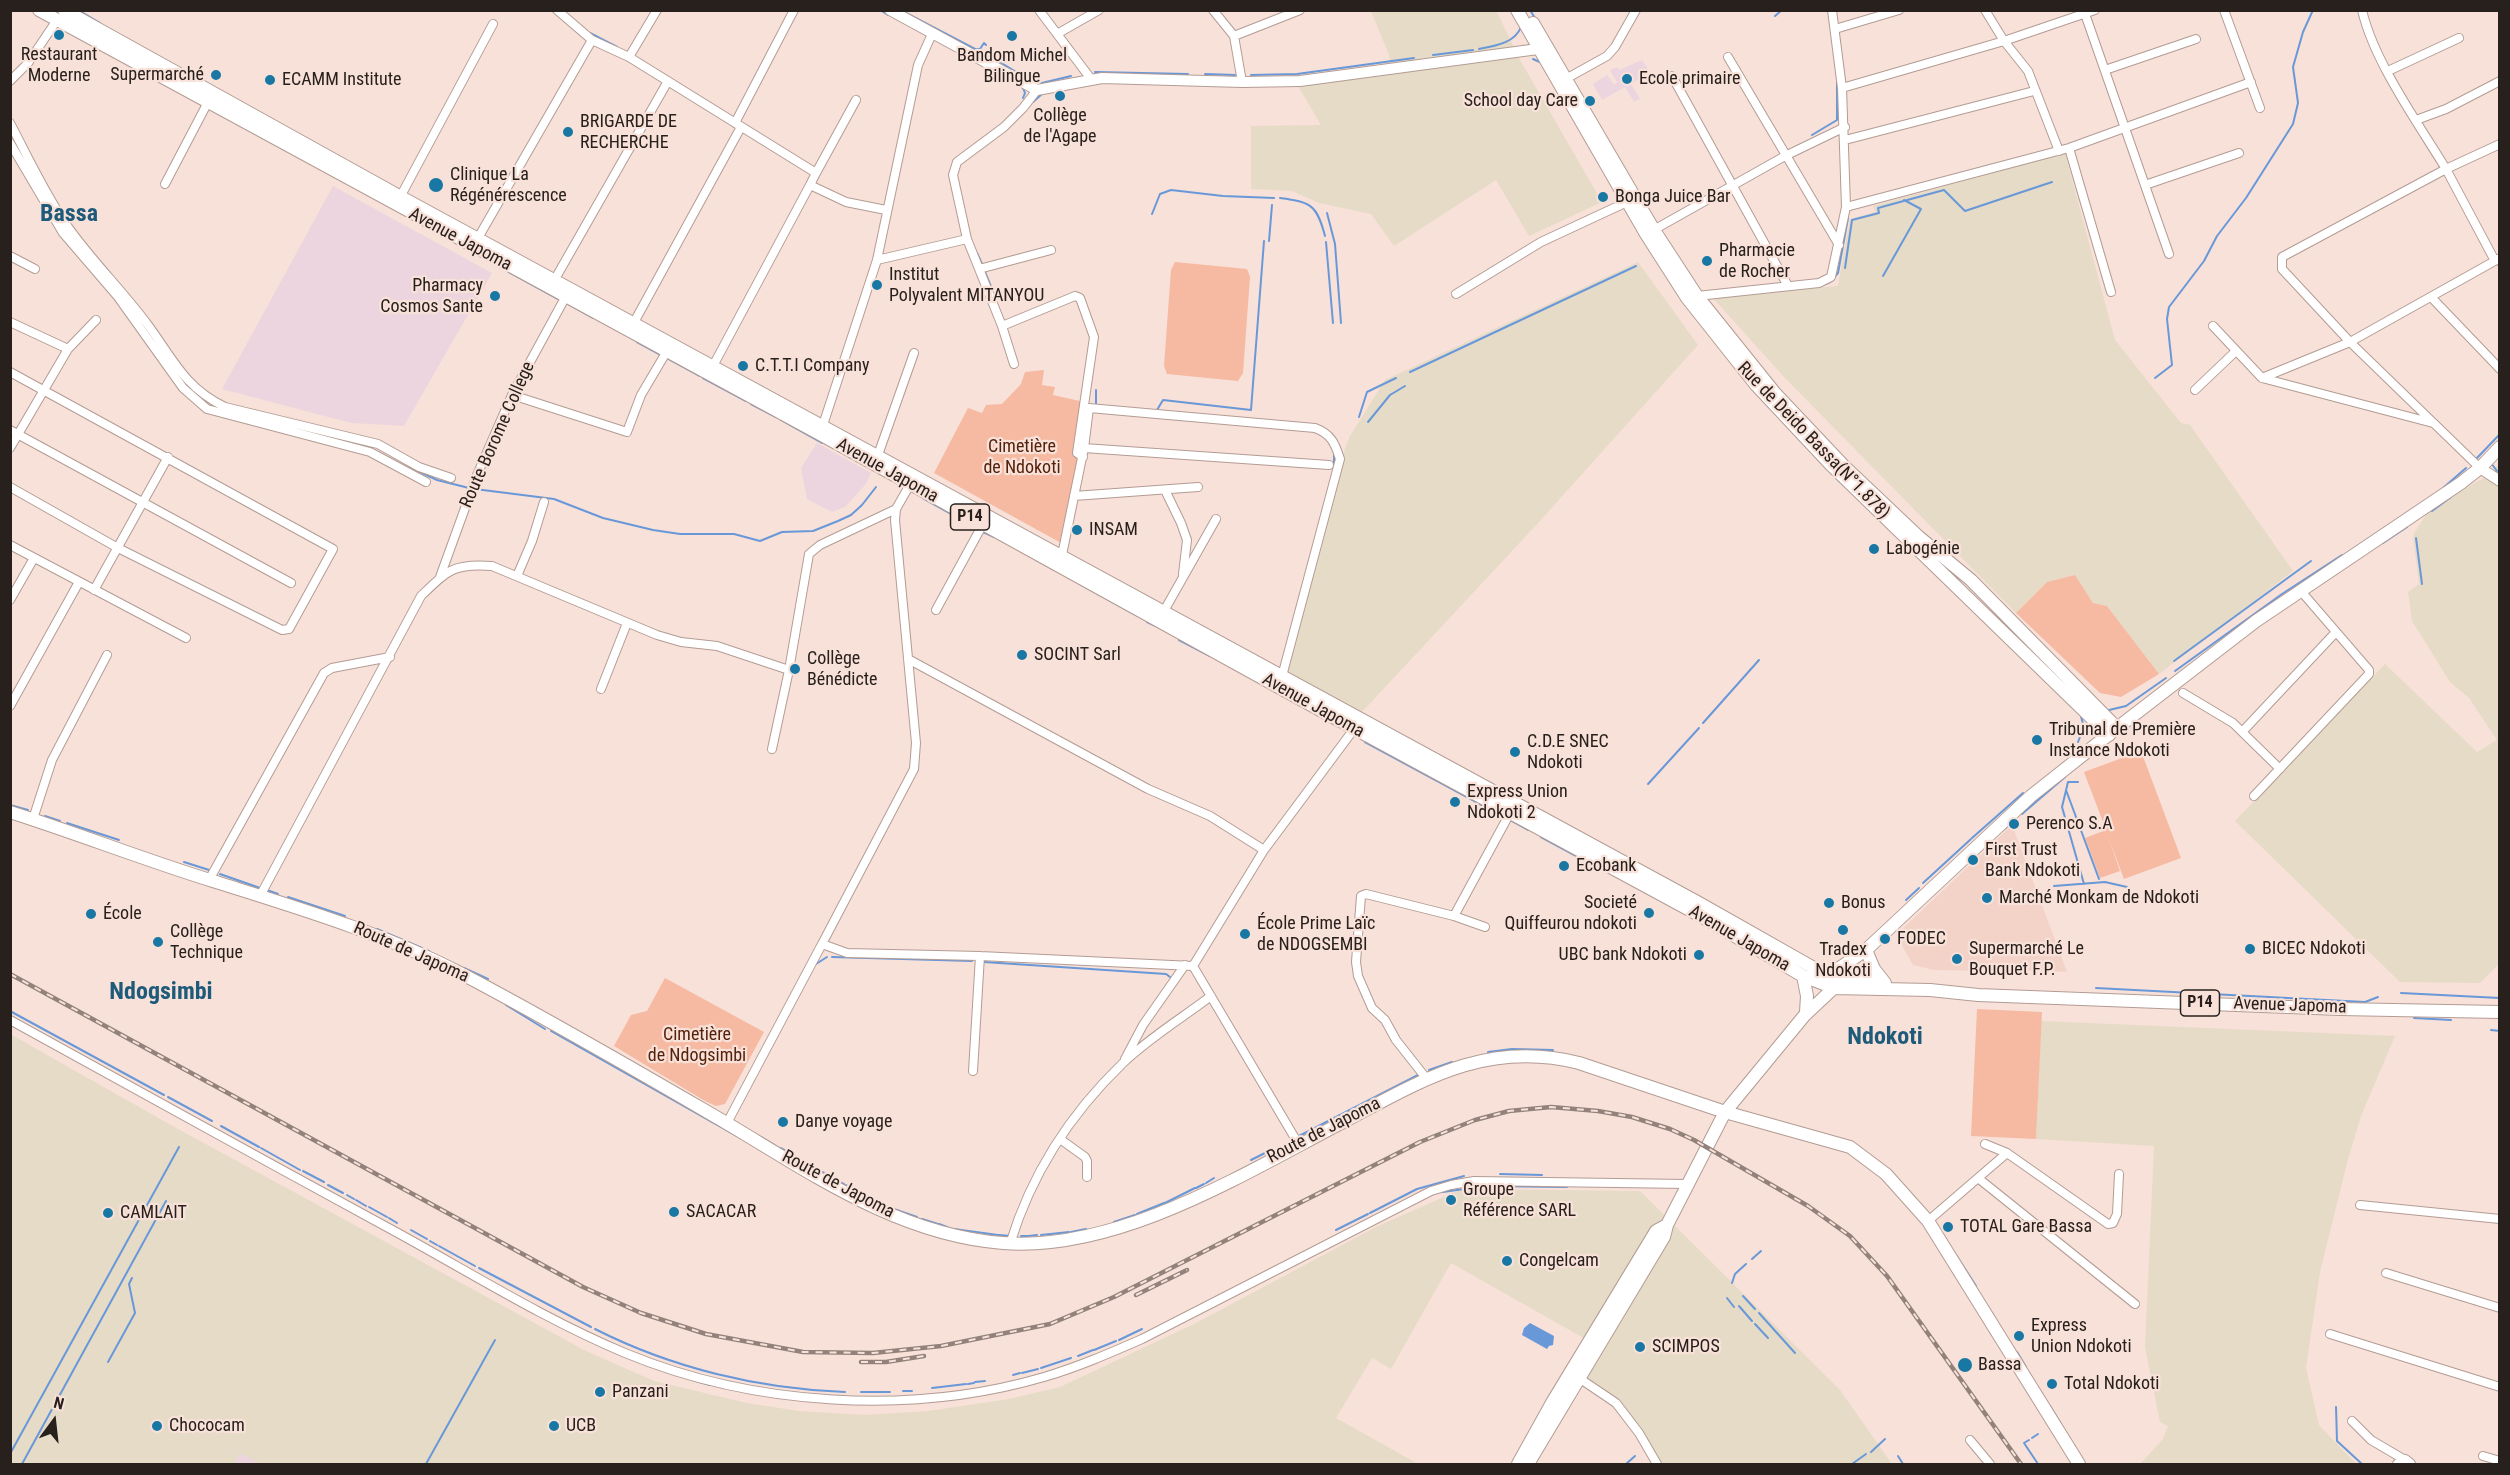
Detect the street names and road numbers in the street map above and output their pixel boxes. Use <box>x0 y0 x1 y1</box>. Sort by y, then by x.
street label: Avenue Japoma <box>405 204 515 276</box>
street label: Rue de Deido Bassa(N°1.878) <box>1732 358 1894 524</box>
street label: Route Borome College <box>456 359 540 511</box>
street label: Avenue Japoma <box>832 434 942 508</box>
road number: P14 <box>950 504 990 530</box>
street label: Avenue Japoma <box>1258 669 1368 743</box>
street label: Avenue Japoma <box>1685 901 1793 977</box>
street label: Route de Japoma <box>350 918 472 988</box>
road number: P14 <box>2180 990 2220 1016</box>
street label: Avenue Japoma <box>2233 993 2347 1019</box>
street label: Route de Japoma <box>1264 1093 1384 1169</box>
street label: Route de Japoma <box>778 1146 898 1224</box>

